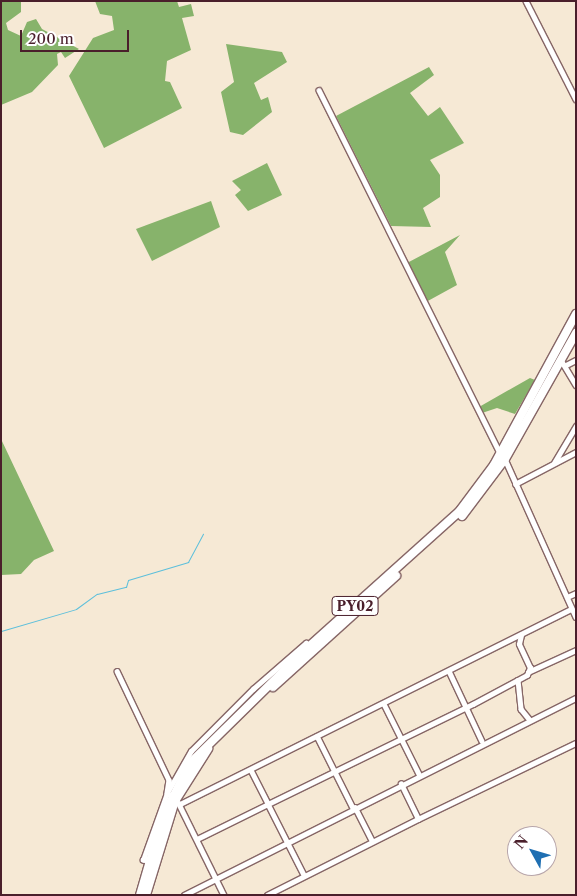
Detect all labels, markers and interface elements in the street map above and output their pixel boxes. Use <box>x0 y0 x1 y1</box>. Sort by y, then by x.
scale bar <box>22 20 131 52</box>
text: 200 m <box>28 29 74 48</box>
road number: PY02 <box>331 594 379 618</box>
north arrow <box>507 826 557 876</box>
text: N <box>510 832 532 853</box>

